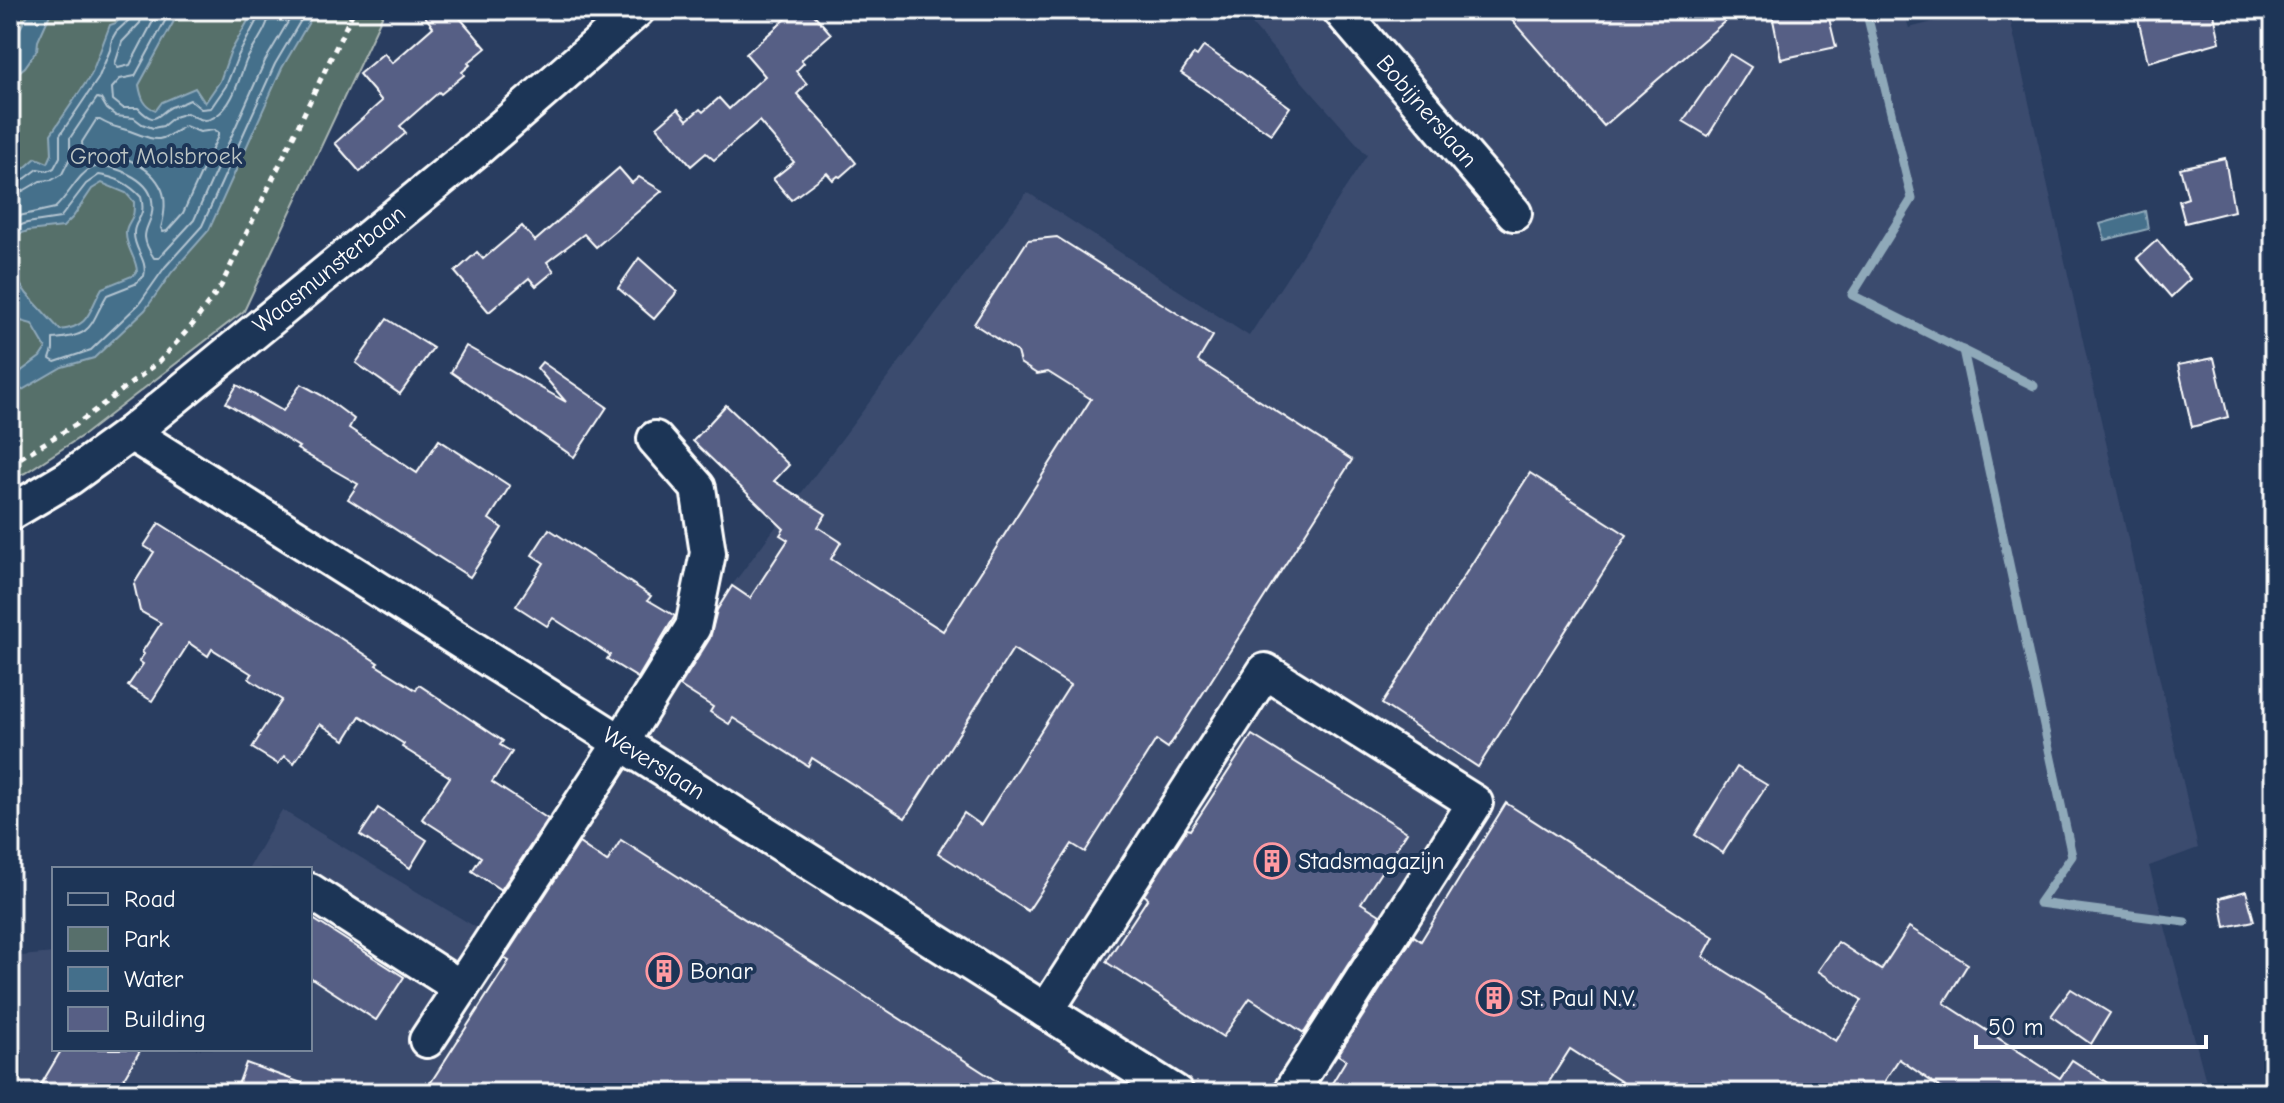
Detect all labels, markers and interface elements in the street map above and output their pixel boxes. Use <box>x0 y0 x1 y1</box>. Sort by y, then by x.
street label: Bobijnerslaan <box>1371 49 1483 173</box>
park label: Groot Molsbroek <box>70 142 243 170</box>
street label: Waasmunsterbaan <box>247 199 411 339</box>
street label: Weverslaan <box>598 720 710 806</box>
building icon: Stadsmagazijn <box>1253 842 1291 880</box>
place label: Stadsmagazijn <box>1298 847 1445 875</box>
legend <box>52 867 312 1051</box>
text: Road <box>124 885 176 913</box>
text: Park <box>124 925 170 953</box>
building icon: Bonar <box>645 952 683 990</box>
place label: Bonar <box>690 957 753 985</box>
text: Water <box>124 965 184 993</box>
building icon: St. Paul N.V. <box>1475 979 1513 1017</box>
place label: St. Paul N.V. <box>1520 984 1636 1012</box>
scale bar <box>1976 999 2206 1049</box>
text: Building <box>124 1005 206 1033</box>
text: 50 m <box>1988 1013 2044 1041</box>

